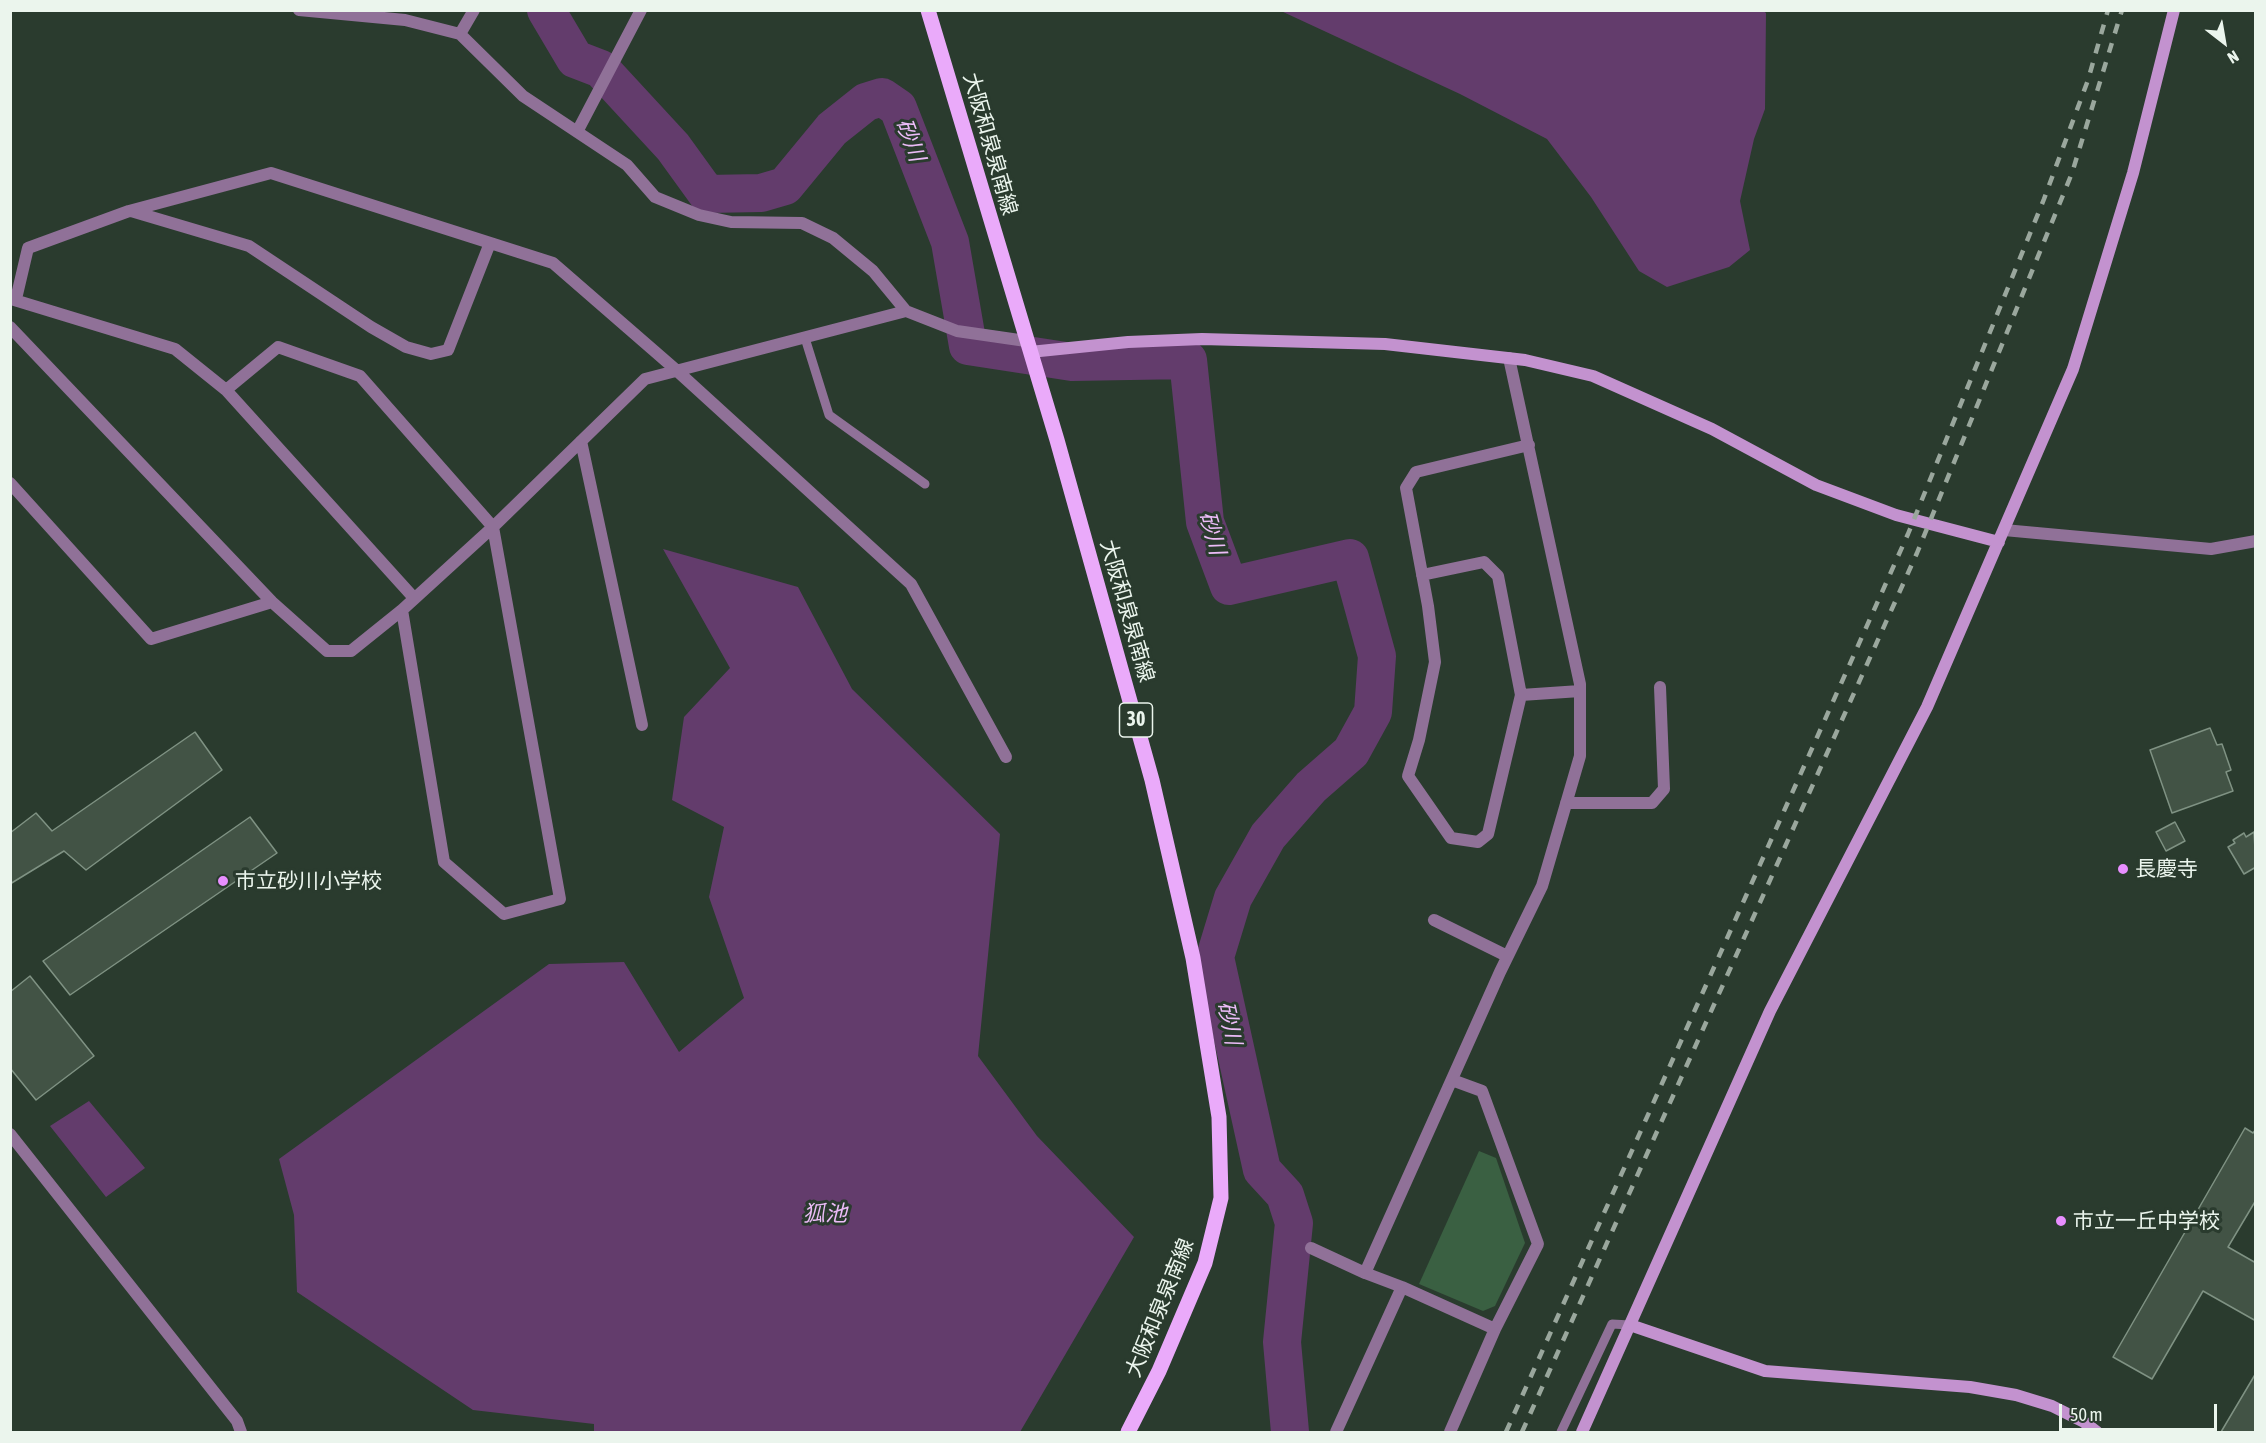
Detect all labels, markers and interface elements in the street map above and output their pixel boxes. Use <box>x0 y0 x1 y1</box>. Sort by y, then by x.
north arrow <box>2194 12 2254 72</box>
text: N <box>2225 47 2242 68</box>
street label: 大阪和泉泉南線 <box>958 70 1022 218</box>
water label: 砂川 <box>890 115 930 165</box>
water label: 砂川 <box>1193 508 1231 558</box>
street label: 大阪和泉泉南線 <box>1095 537 1159 685</box>
road number: 30 <box>1120 703 1152 737</box>
place label: 長慶寺 <box>2135 856 2198 882</box>
marker: 長慶寺 <box>2116 862 2130 876</box>
place label: 市立砂川小学校 <box>235 868 382 894</box>
marker: 市立砂川小学校 <box>216 874 230 888</box>
water label: 砂川 <box>1212 999 1246 1047</box>
water label: 狐池 <box>803 1201 847 1227</box>
place label: 市立一丘中学校 <box>2073 1208 2220 1234</box>
marker: 市立一丘中学校 <box>2054 1214 2068 1228</box>
street label: 大阪和泉泉南線 <box>1121 1235 1199 1381</box>
scale bar <box>2062 1392 2220 1430</box>
text: 50 m <box>2070 1404 2102 1425</box>

